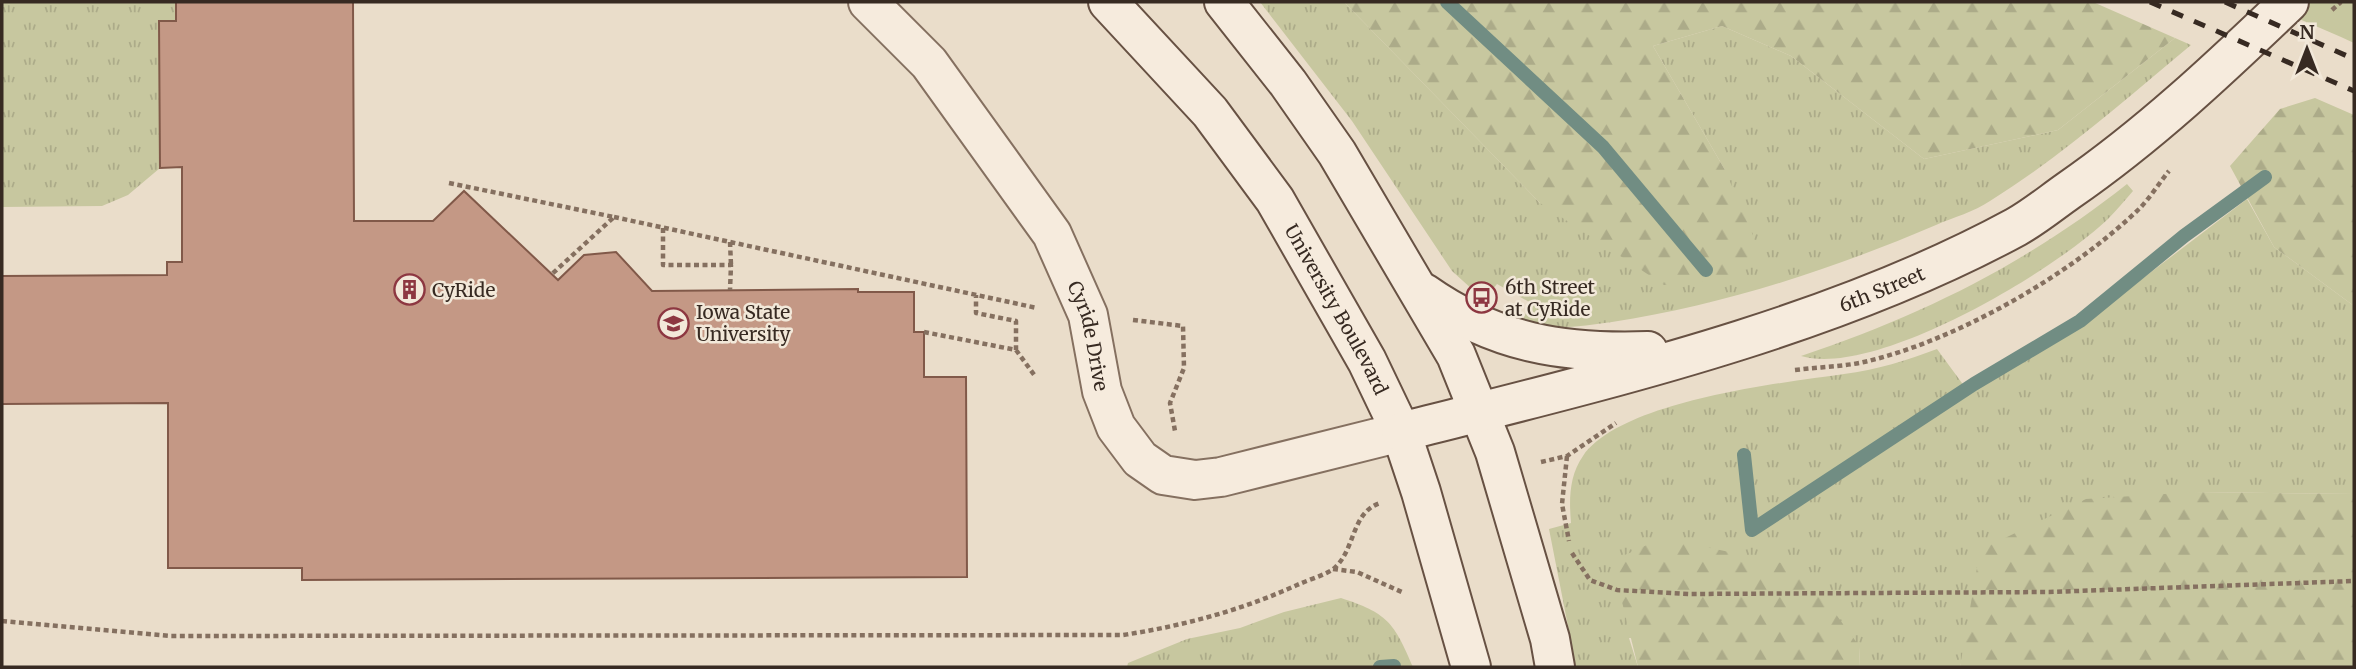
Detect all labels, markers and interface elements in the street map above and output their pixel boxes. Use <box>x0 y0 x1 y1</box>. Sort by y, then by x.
north arrow <box>2272 14 2342 84</box>
text: N <box>2299 20 2315 44</box>
street label: University Boulevard <box>1279 220 1393 399</box>
street label: 6th Street <box>1836 261 1929 317</box>
building icon: CyRide <box>392 273 426 307</box>
place label: 6th Street at CyRide <box>1505 275 1596 321</box>
street label: Cyride Drive <box>1062 277 1114 393</box>
place label: CyRide <box>432 278 495 302</box>
bus stop icon: 6th Street at CyRide <box>1465 281 1499 315</box>
place label: Iowa State University <box>696 300 791 346</box>
school or university icon: Iowa State University <box>656 306 690 340</box>

